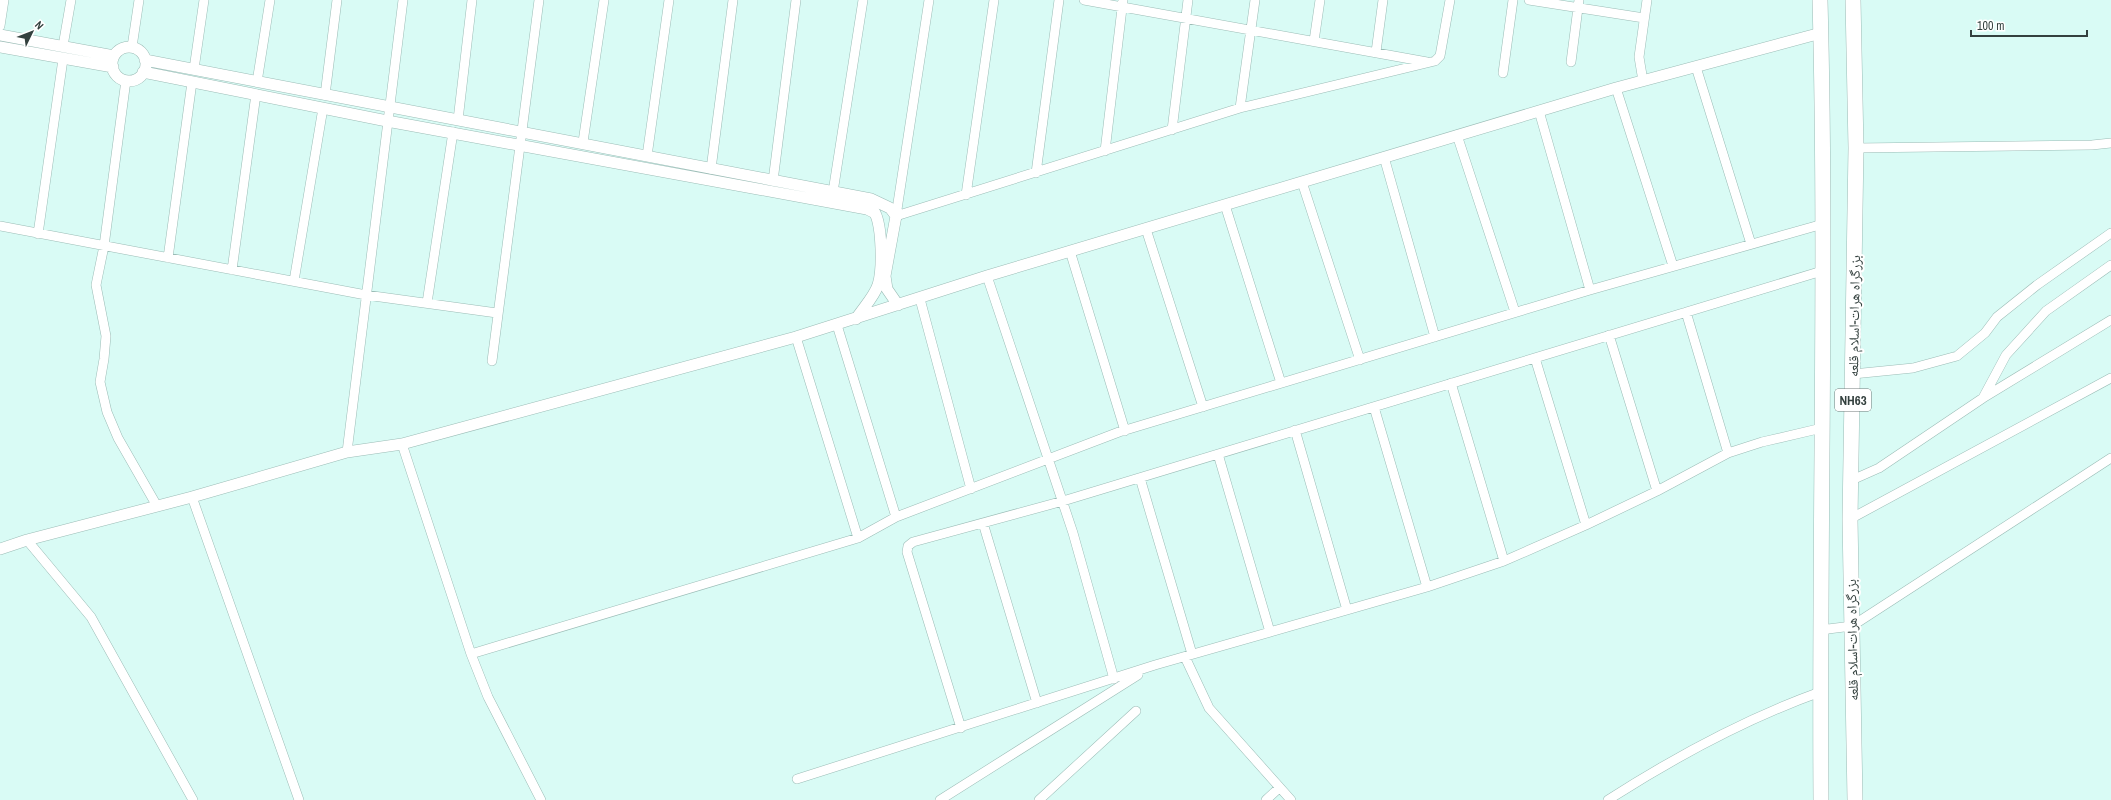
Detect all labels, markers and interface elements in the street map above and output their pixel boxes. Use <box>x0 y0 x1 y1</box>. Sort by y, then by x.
north arrow <box>12 12 52 52</box>
scale bar <box>1971 12 2087 38</box>
text: N <box>32 18 47 32</box>
text: 100 m <box>1977 18 2004 34</box>
street label: بزرگراه هرات-اسلام قلعه <box>1844 255 1865 377</box>
road number: NH63 <box>1835 389 1871 411</box>
street label: بزرگراه هرات-اسلام قلعه <box>1842 579 1863 701</box>

